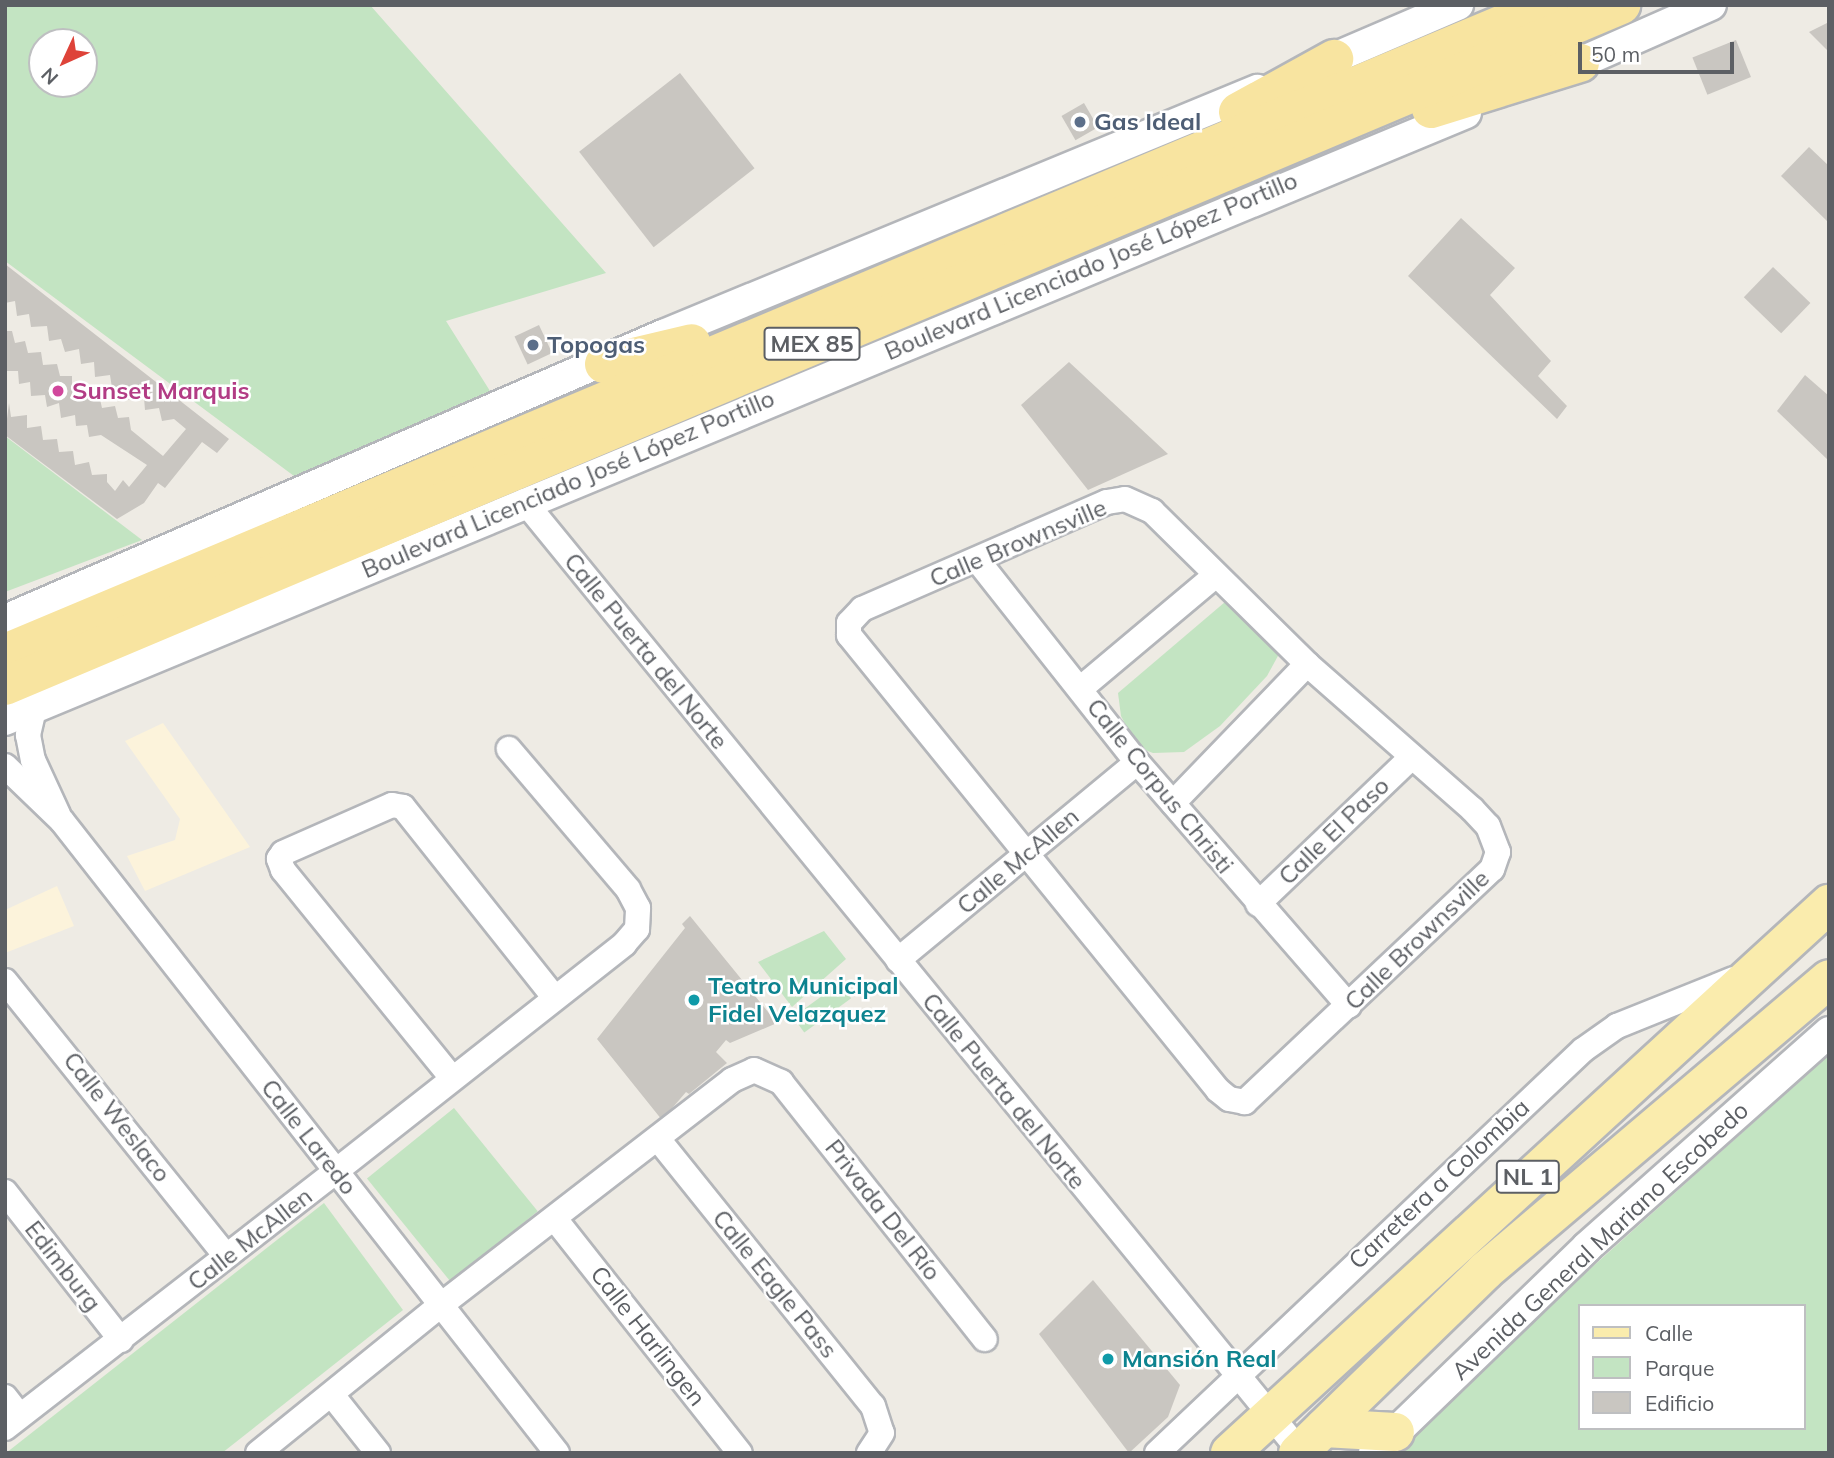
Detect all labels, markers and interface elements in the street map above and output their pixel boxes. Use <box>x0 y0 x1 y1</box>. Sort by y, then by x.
north arrow <box>28 28 98 98</box>
scale bar <box>1582 28 1738 72</box>
text: 50 m <box>1591 41 1640 67</box>
text: N <box>36 63 63 90</box>
place label: Gas Ideal <box>1094 108 1201 136</box>
marker: Gas Ideal <box>1072 114 1088 130</box>
street label: Boulevard Licenciado José López Portillo <box>880 166 1302 366</box>
road number: MEX 85 <box>763 324 861 364</box>
place label: Topogas <box>547 331 645 359</box>
marker: Topogas <box>525 337 541 353</box>
place label: Sunset Marquis <box>72 377 250 405</box>
marker: Sunset Marquis <box>50 383 66 399</box>
street label: Boulevard Licenciado José López Portillo <box>357 384 779 584</box>
street label: Calle Brownsville <box>925 493 1111 593</box>
street label: Calle Puerta del Norte <box>558 547 734 755</box>
street label: Calle Corpus Christi <box>1081 693 1239 879</box>
street label: Calle El Paso <box>1273 771 1395 891</box>
street label: Calle McAllen <box>951 802 1085 920</box>
street label: Calle Brownsville <box>1339 864 1495 1016</box>
place label: Teatro Municipal Fidel Velazquez <box>708 972 898 1028</box>
street label: Calle Puerta del Norte <box>916 987 1092 1195</box>
marker: Teatro Municipal Fidel Velazquez <box>686 992 702 1008</box>
street label: Calle Weslaco <box>57 1046 177 1188</box>
street label: Calle Laredo <box>255 1074 363 1200</box>
street label: Carretera a Colombia <box>1343 1093 1535 1275</box>
street label: Avenida General Mariano Escobedo <box>1446 1096 1754 1386</box>
street label: Privada Del Río <box>819 1134 947 1286</box>
road number: NL 1 <box>1495 1158 1561 1196</box>
street label: Calle McAllen <box>182 1182 318 1296</box>
street label: Calle Eagle Pass <box>706 1204 844 1364</box>
street label: Edimburg <box>19 1215 107 1317</box>
street label: Calle Harlingen <box>584 1260 712 1412</box>
legend <box>1578 1304 1806 1430</box>
text: Calle <box>1645 1320 1693 1346</box>
place label: Mansión Real <box>1122 1345 1277 1373</box>
marker: Mansión Real <box>1100 1351 1116 1367</box>
text: Parque <box>1645 1355 1714 1381</box>
text: Edificio <box>1645 1390 1714 1416</box>

